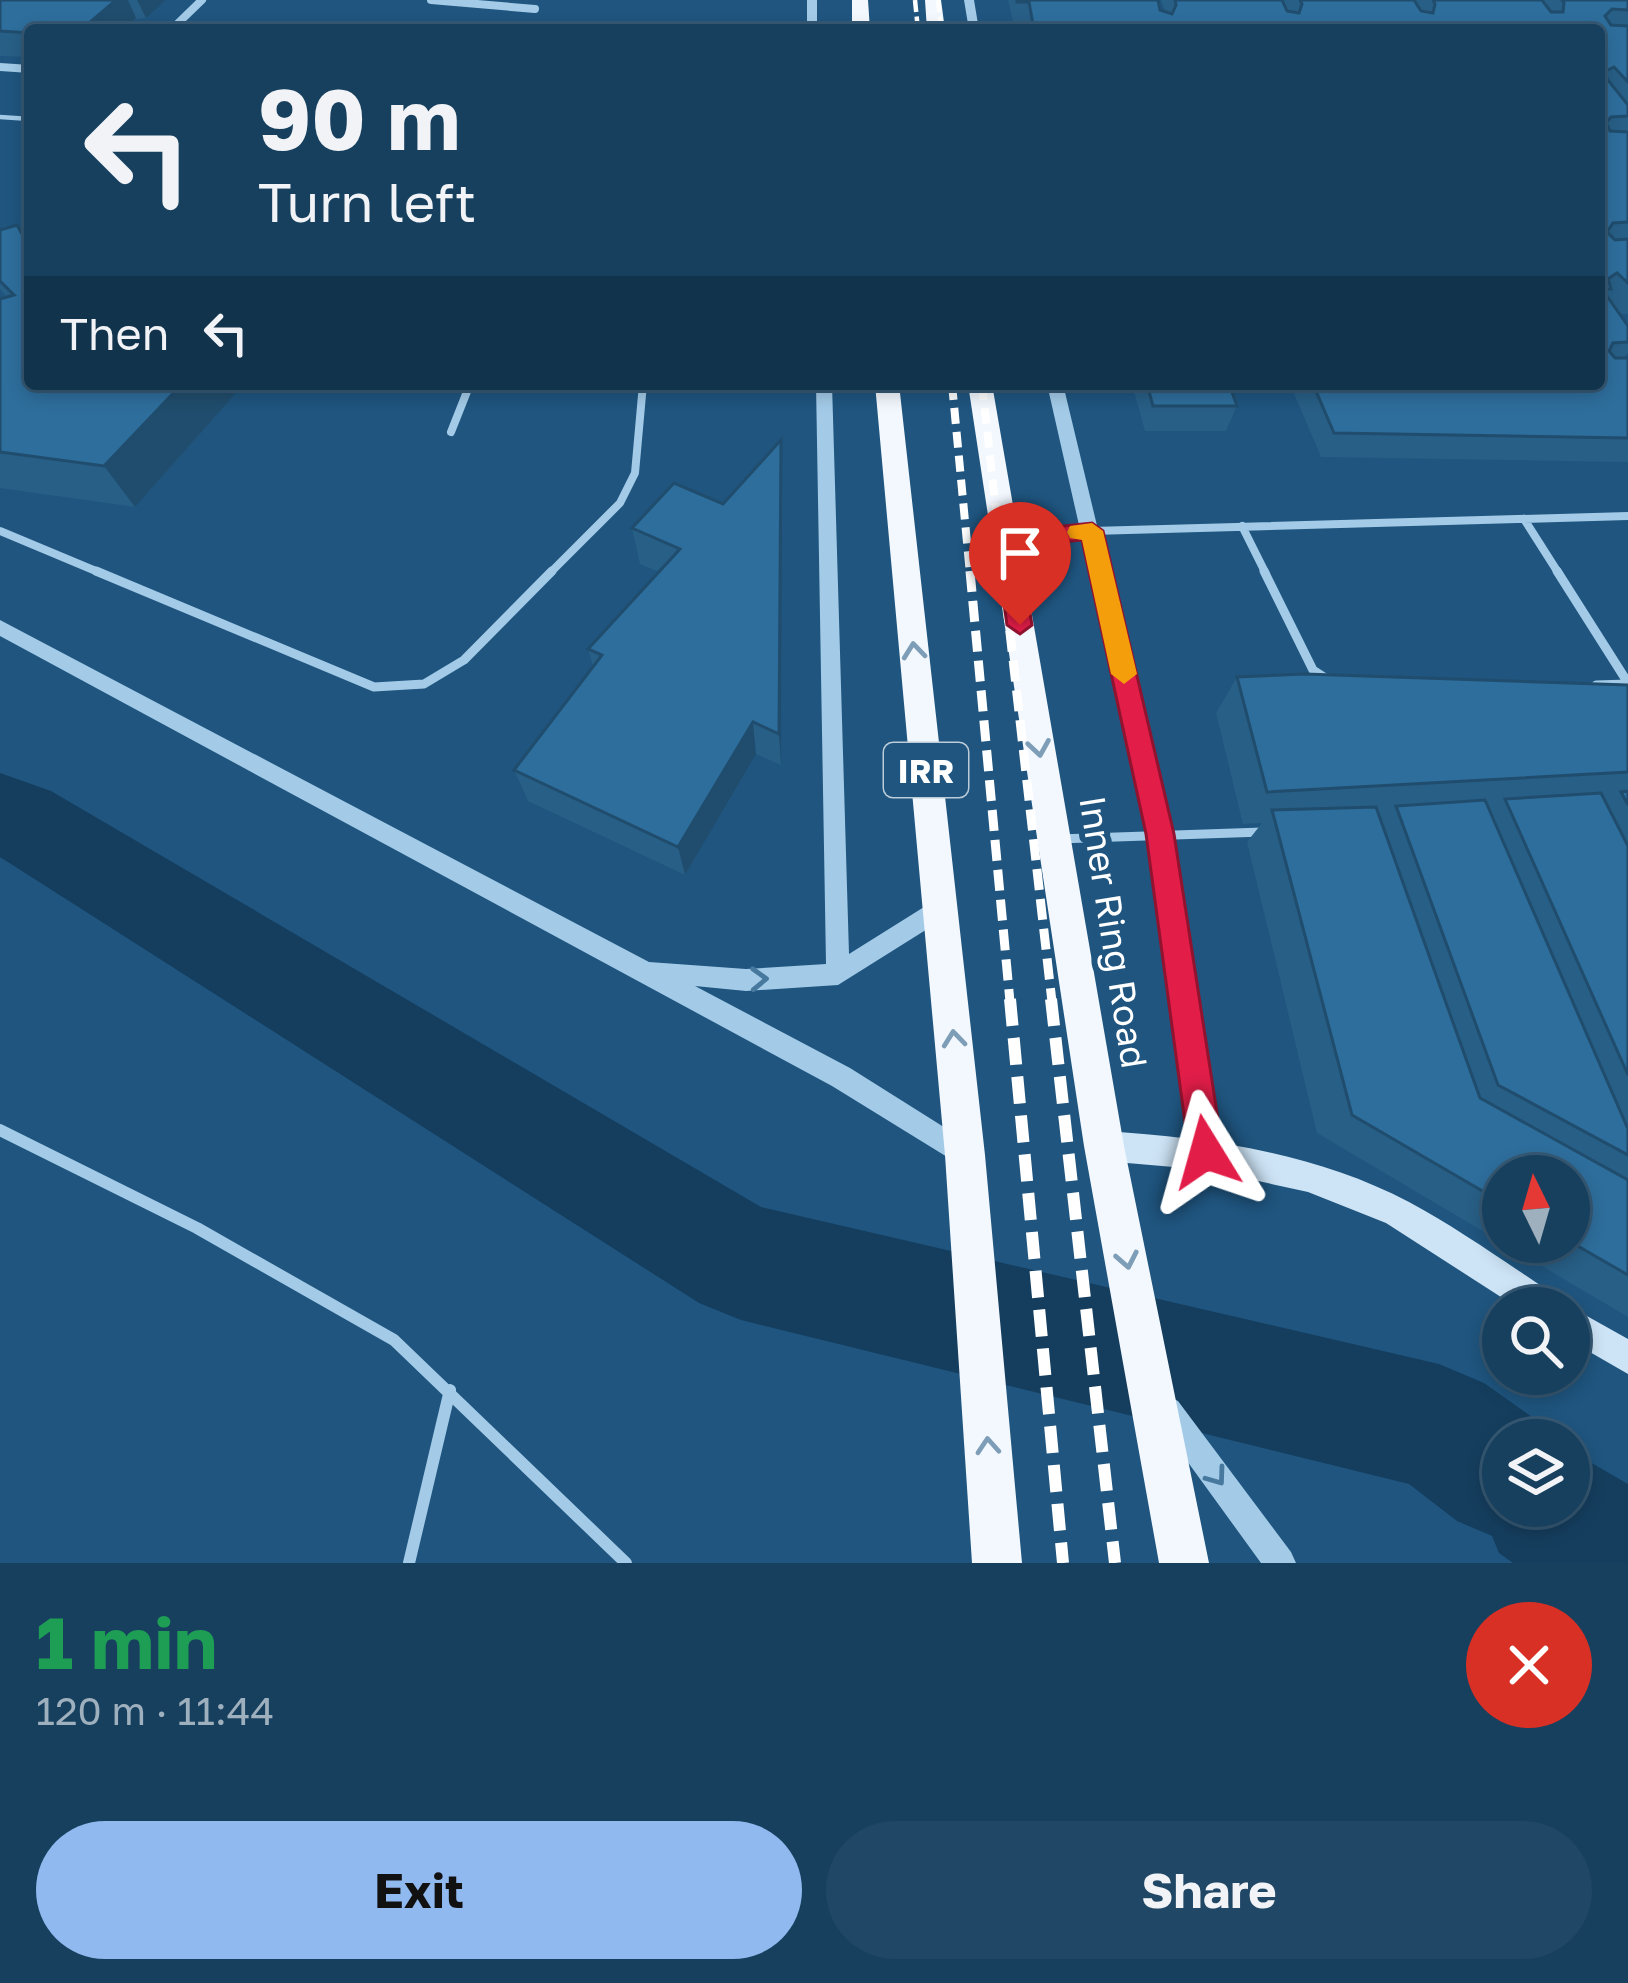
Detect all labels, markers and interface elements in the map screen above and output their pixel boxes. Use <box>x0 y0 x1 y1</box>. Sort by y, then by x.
text: 90 m <box>258 68 460 168</box>
icon: left <box>60 72 216 228</box>
text: Turn left <box>258 169 476 234</box>
icon: left <box>193 300 259 366</box>
text: Then <box>60 306 169 360</box>
pin <box>969 502 1071 625</box>
icon: arrive <box>987 520 1053 586</box>
one-way arrow <box>902 641 927 660</box>
one-way arrow <box>1025 738 1051 758</box>
road number: IRR <box>884 743 968 797</box>
street label: Inner Ring Road <box>1071 793 1157 1071</box>
one-way arrow <box>750 966 769 992</box>
one-way arrow <box>942 1029 967 1048</box>
position arrow <box>1143 1089 1269 1215</box>
north arrow <box>1482 1155 1590 1263</box>
map controls <box>1482 1155 1590 1527</box>
one-way arrow <box>1113 1250 1139 1270</box>
button: search <box>1482 1287 1590 1395</box>
button: layers <box>1482 1419 1590 1527</box>
one-way arrow <box>976 1436 1001 1455</box>
one-way arrow <box>1202 1464 1224 1485</box>
text: 1 min <box>36 1598 217 1685</box>
button: close <box>1466 1602 1592 1728</box>
text: 120 m · 11:44 <box>36 1687 274 1734</box>
button: Exit <box>36 1821 802 1959</box>
button: Share <box>826 1821 1592 1959</box>

